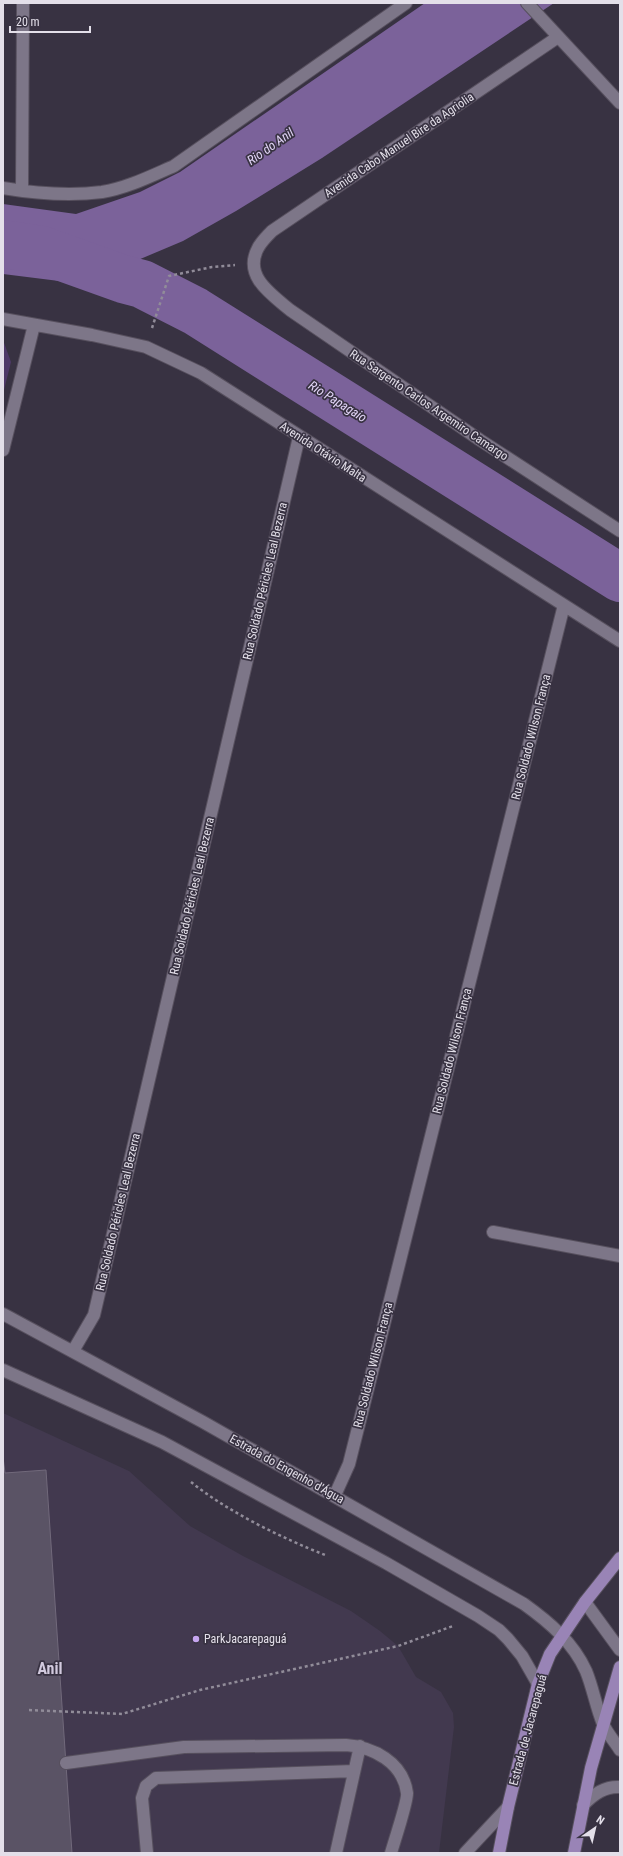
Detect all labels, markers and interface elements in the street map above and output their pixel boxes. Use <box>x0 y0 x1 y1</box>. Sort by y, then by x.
scale bar <box>10 8 90 34</box>
text: 20 m <box>16 15 40 29</box>
street label: Avenida Cabo Manuel Bire da Agriolia <box>322 89 477 200</box>
water label: Rio do Anil <box>244 124 297 168</box>
street label: Rua Sargento Carlos Argemiro Camargo <box>347 347 511 463</box>
water label: Rio Papagaio <box>306 378 370 425</box>
street label: Avenida Otávio Malta <box>277 419 369 485</box>
street label: Rua Soldado Péricles Leal Bezerra <box>240 501 290 661</box>
street label: Rua Soldado Wilson França <box>509 673 553 801</box>
street label: Rua Soldado Péricles Leal Bezerra <box>167 816 217 976</box>
street label: Rua Soldado Wilson França <box>430 987 474 1115</box>
street label: Rua Soldado Péricles Leal Bezerra <box>93 1132 143 1292</box>
street label: Rua Soldado Wilson França <box>351 1301 395 1429</box>
street label: Estrada do Engenho d'Água <box>227 1431 347 1506</box>
place label: ParkJacarepaguá <box>204 1632 287 1646</box>
marker: ParkJacarepaguá <box>191 1634 201 1644</box>
district label: Anil <box>37 1659 63 1678</box>
street label: Estrada de Jacarepaguá <box>506 1673 550 1787</box>
north arrow <box>575 1808 615 1848</box>
text: N <box>594 1813 607 1828</box>

